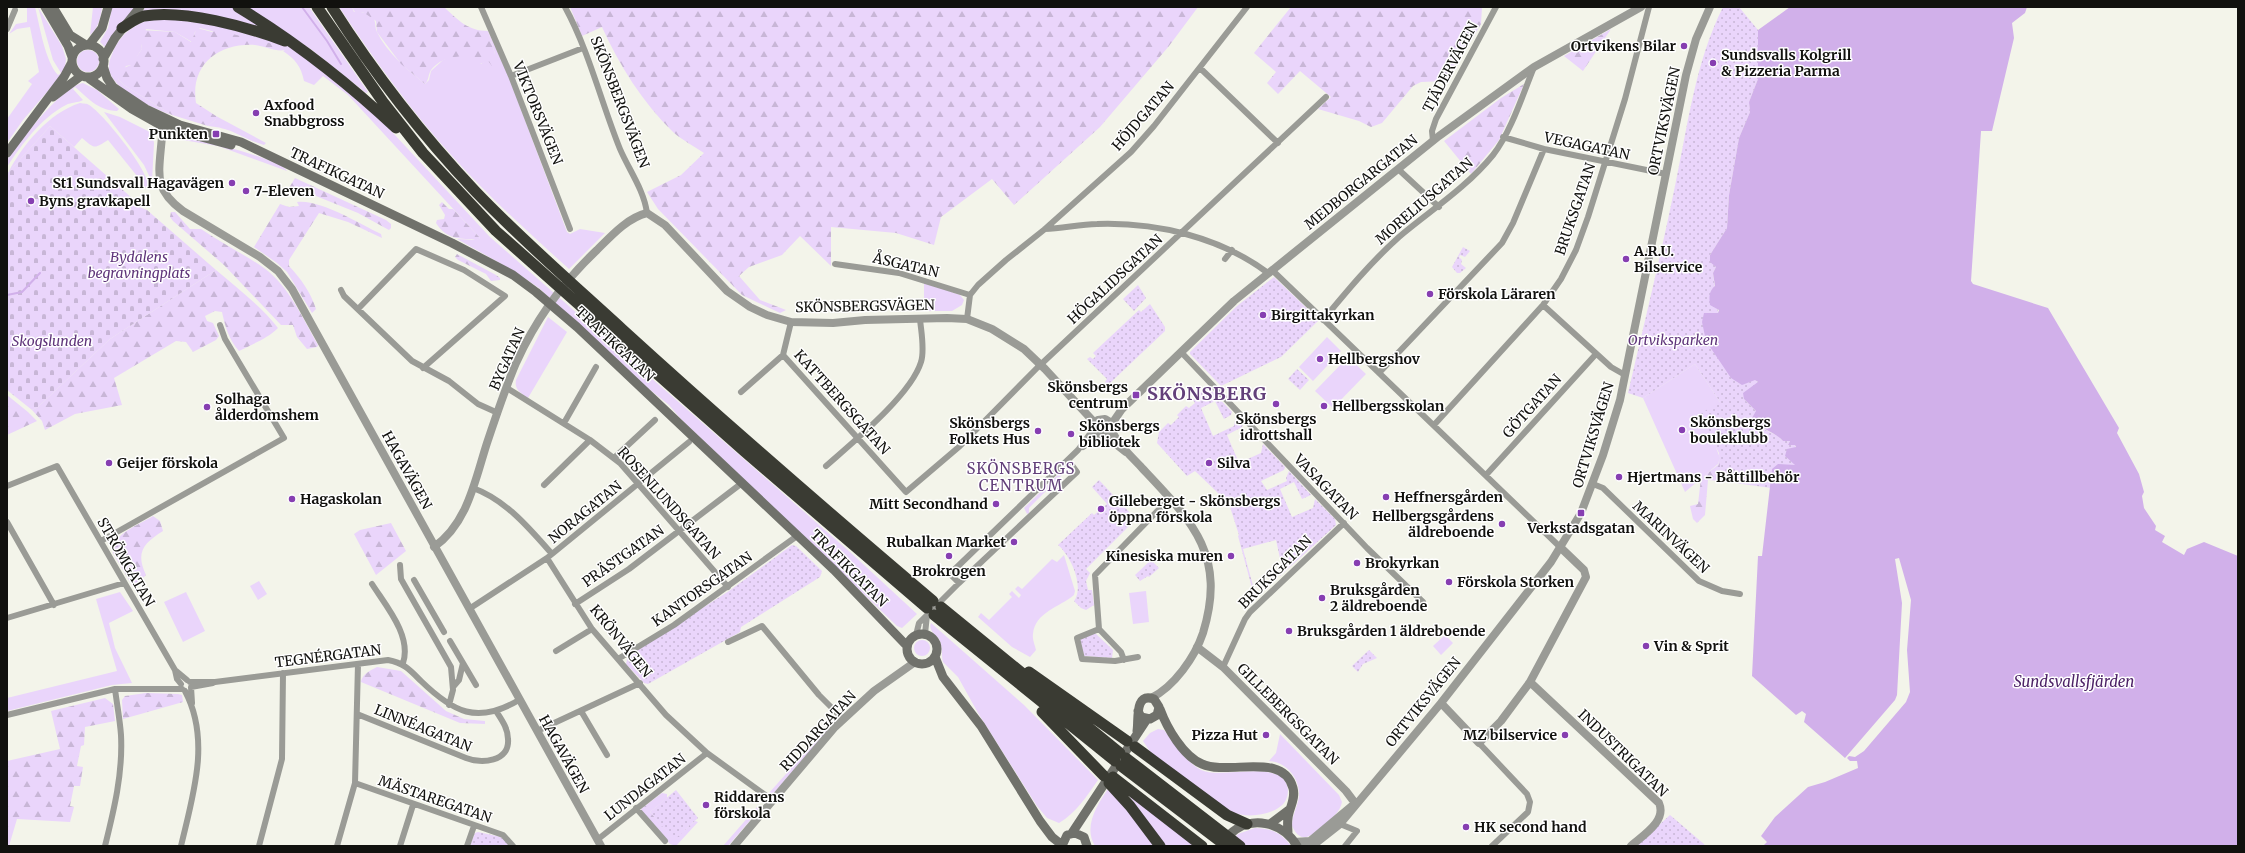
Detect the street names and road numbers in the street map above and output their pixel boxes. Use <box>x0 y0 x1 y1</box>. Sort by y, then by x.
street label: TJÄDERVÄGEN <box>1419 18 1482 116</box>
street label: SKÖNSBERGSVÄGEN <box>587 34 653 171</box>
street label: VIKTORSVÄGEN <box>509 58 567 167</box>
street label: ORTVIKSVÄGEN <box>1644 65 1684 177</box>
street label: HÖJDGATAN <box>1108 78 1178 154</box>
street label: VEGAGATAN <box>1542 128 1632 164</box>
street label: MEDBORGARGATAN <box>1301 131 1421 233</box>
street label: TRAFIKGATAN <box>287 143 387 203</box>
street label: MORELIUSGATAN <box>1372 154 1477 248</box>
street label: BRUKSGATAN <box>1551 160 1599 257</box>
street label: HÖGALIDSGATAN <box>1064 230 1166 328</box>
street label: ÅSGATAN <box>870 247 941 281</box>
street label: SKÖNSBERGSVÄGEN <box>795 296 935 316</box>
street label: TRAFIKGATAN <box>572 303 659 386</box>
street label: BYGATAN <box>485 325 529 393</box>
street label: KATTBERGSGATAN <box>790 346 894 458</box>
street label: GÖTGATAN <box>1499 370 1565 442</box>
street label: ORTVIKSVÄGEN <box>1568 380 1618 490</box>
street label: HAGAVÄGEN <box>378 428 436 513</box>
street label: ROSENLUNDSGATAN <box>614 443 724 563</box>
street label: VASAGATAN <box>1289 450 1362 524</box>
street label: NORAGATAN <box>545 477 626 547</box>
street label: MARINVÄGEN <box>1629 497 1713 577</box>
street label: STRÖMGATAN <box>93 514 159 610</box>
street label: PRÄSTGATAN <box>579 521 668 591</box>
street label: TRAFIKGATAN <box>807 526 892 611</box>
street label: BRUKSGATAN <box>1235 531 1316 612</box>
street label: KANTORSGATAN <box>648 548 756 630</box>
street label: KRÖNVÄGEN <box>586 601 656 681</box>
street label: TEGNÉRGATAN <box>274 641 382 671</box>
street label: ORTVIKSVÄGEN <box>1381 653 1465 750</box>
street label: GILLEBERGSGATAN <box>1233 659 1343 769</box>
street label: RIDDARGATAN <box>776 687 860 775</box>
street label: LINNÉAGATAN <box>372 700 475 756</box>
street label: INDUSTRIGATAN <box>1574 705 1672 801</box>
street label: HAGAVÄGEN <box>535 712 593 797</box>
street label: LUNDAGATAN <box>601 750 689 824</box>
street label: MÄSTAREGATAN <box>376 771 494 827</box>

